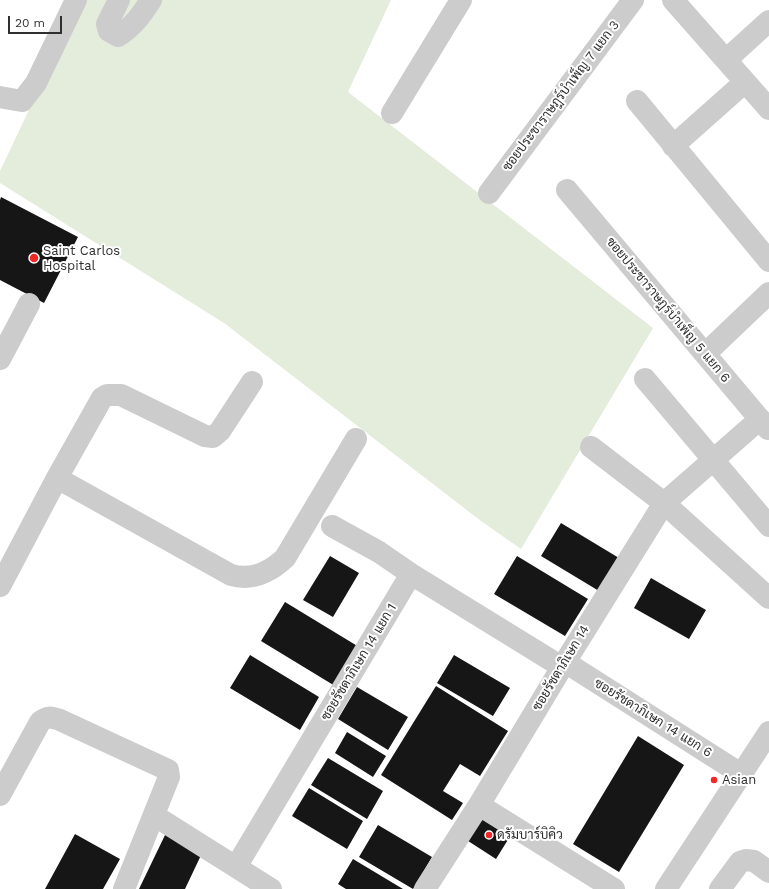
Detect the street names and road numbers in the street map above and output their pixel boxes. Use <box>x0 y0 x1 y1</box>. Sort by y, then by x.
street label: ซอยประชาราษฎร์บำเพ็ญ 7 แยก 3 <box>499 18 623 174</box>
street label: ซอยประชาราษฎร์บำเพ็ญ 5 แยก 6 <box>603 234 733 386</box>
street label: ซอยรัชดาภิเษก 14 แยก 1 <box>318 601 400 723</box>
street label: ซอยรัชดาภิเษก 14 <box>529 622 593 714</box>
street label: ซอยรัชดาภิเษก 14 แยก 6 <box>591 675 715 761</box>

